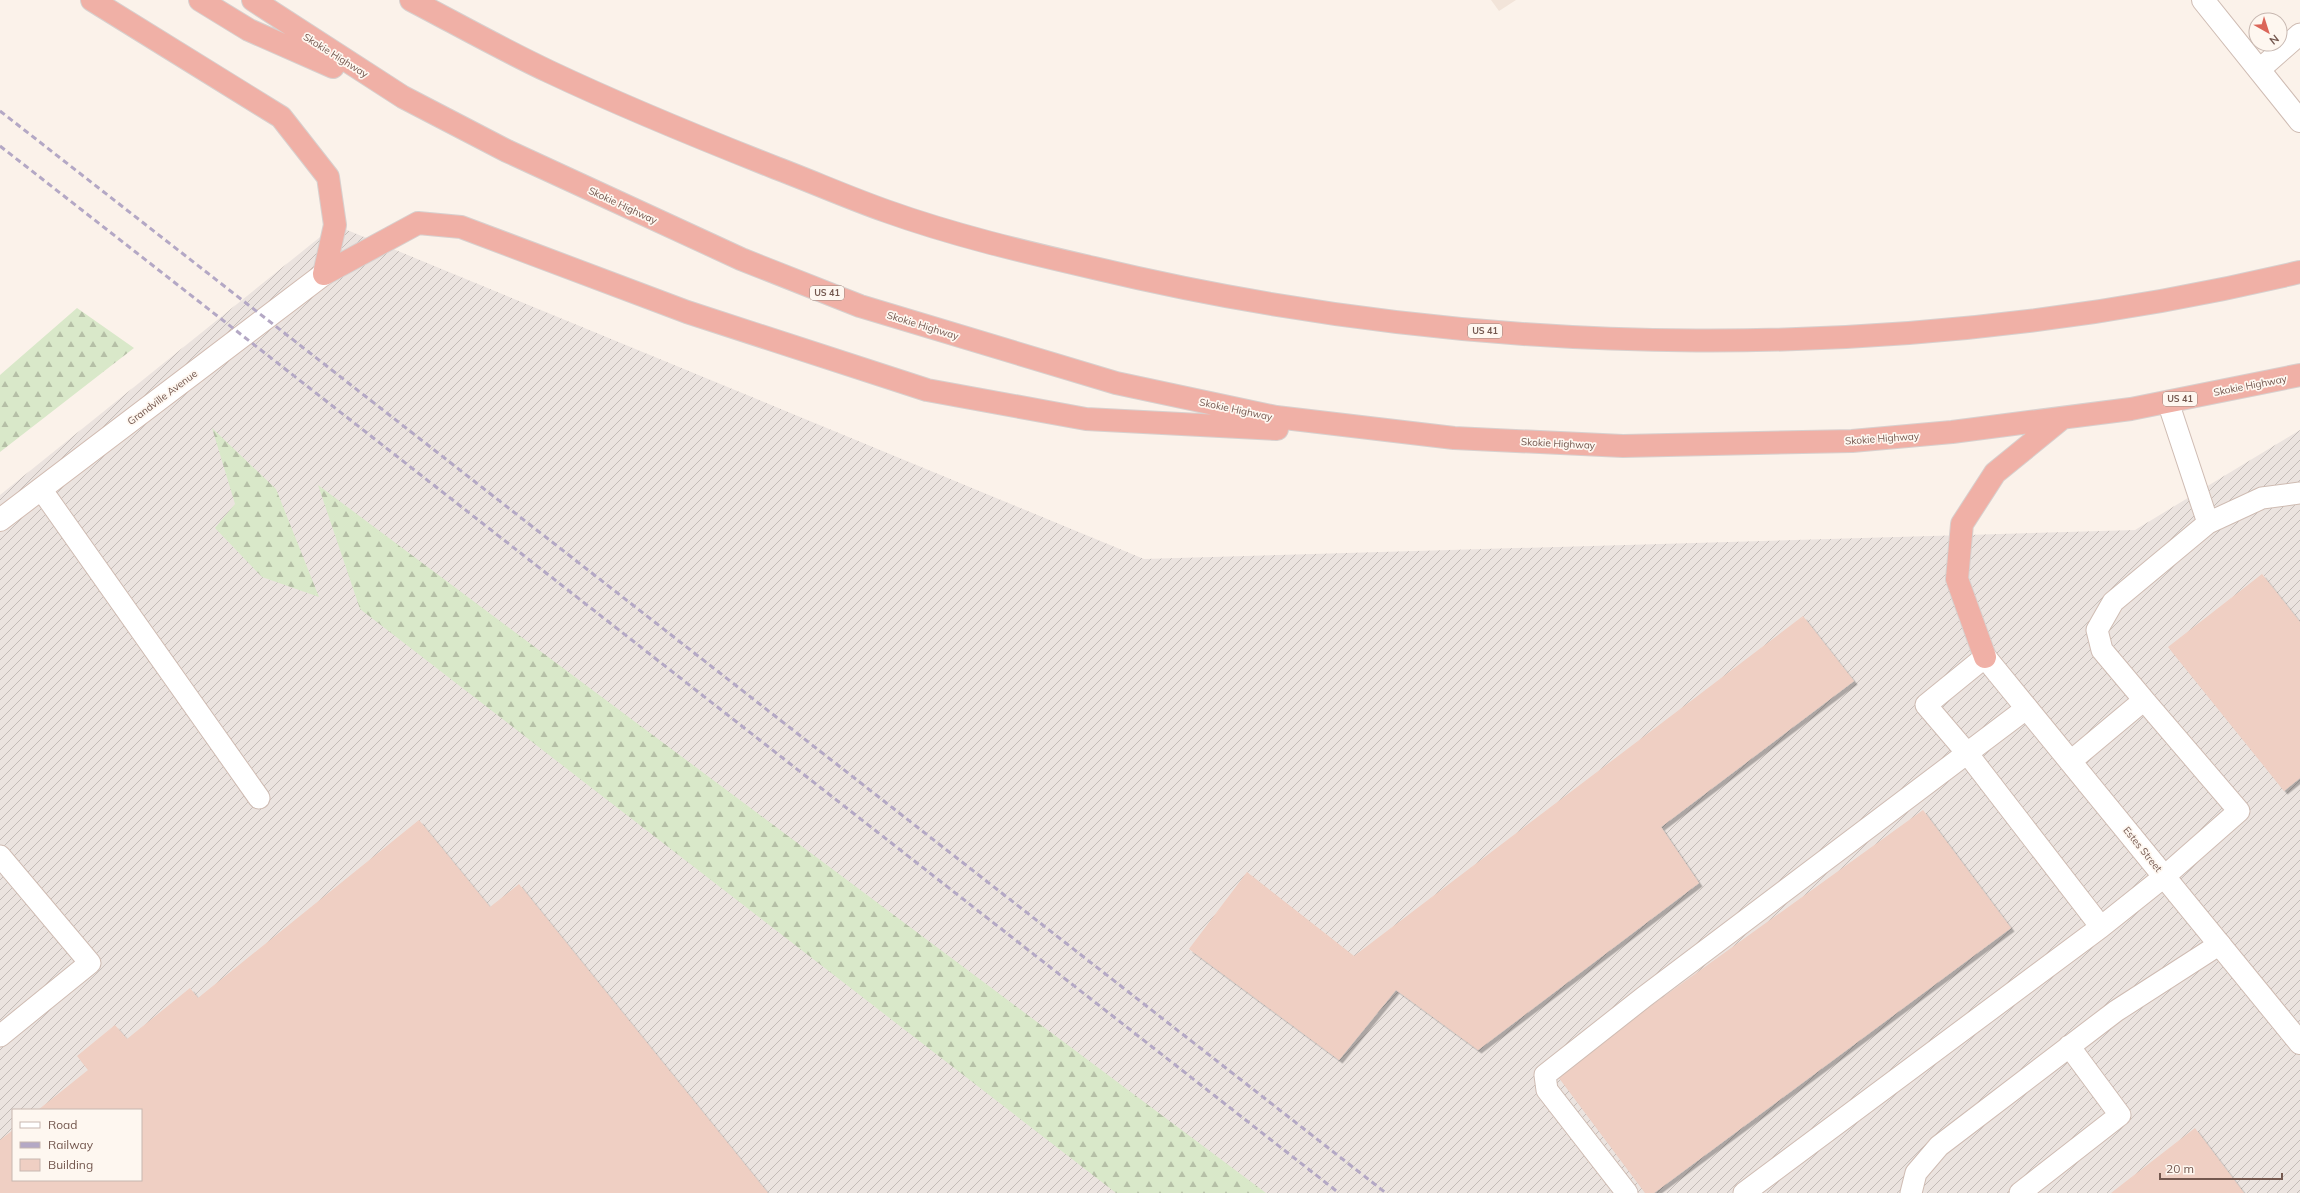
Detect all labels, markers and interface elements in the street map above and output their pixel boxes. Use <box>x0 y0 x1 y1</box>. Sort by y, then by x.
north arrow <box>2248 12 2288 52</box>
street label: Skokie Highway <box>301 30 371 81</box>
text: N <box>2267 32 2282 48</box>
street label: Skokie Highway <box>586 184 660 227</box>
road number: US 41 <box>810 286 844 300</box>
street label: Skokie Highway <box>885 308 961 343</box>
road number: US 41 <box>1468 324 1502 338</box>
street label: Grandville Avenue <box>125 367 200 428</box>
street label: Skokie Highway <box>2212 372 2288 399</box>
road number: US 41 <box>2163 392 2197 406</box>
street label: Skokie Highway <box>1198 395 1274 424</box>
street label: Skokie Highway <box>1845 429 1920 448</box>
street label: Skokie Highway <box>1521 435 1596 452</box>
street label: Estes Street <box>2120 824 2165 875</box>
legend <box>12 1109 142 1181</box>
text: Road <box>48 1117 77 1132</box>
text: Railway <box>48 1137 94 1152</box>
scale bar <box>2160 1155 2282 1181</box>
text: Building <box>48 1157 93 1172</box>
text: 20 m <box>2166 1161 2194 1176</box>

